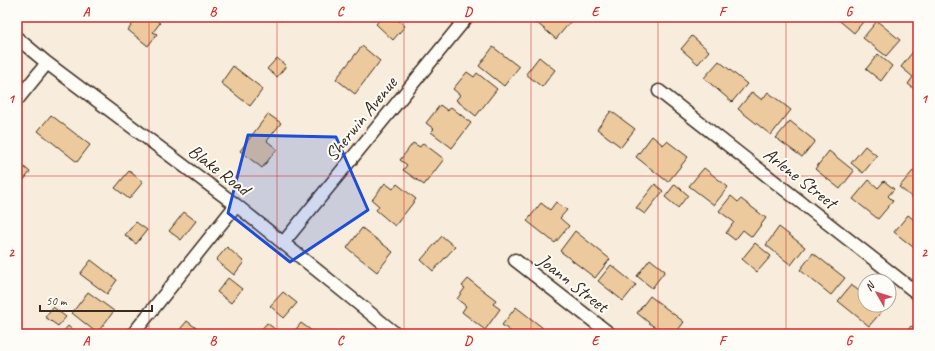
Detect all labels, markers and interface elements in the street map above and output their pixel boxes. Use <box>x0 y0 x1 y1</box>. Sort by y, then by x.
text: A <box>83 4 91 20</box>
text: B <box>210 4 218 20</box>
text: C <box>337 4 345 20</box>
text: D <box>464 4 473 20</box>
text: E <box>592 4 601 20</box>
text: F <box>719 4 728 20</box>
text: G <box>846 4 854 20</box>
street label: Sherwin Avenue <box>320 71 403 166</box>
text: 1 <box>8 91 16 107</box>
text: 1 <box>921 91 929 107</box>
street label: Blake Road <box>183 139 257 203</box>
street label: Arlene Street <box>759 142 844 216</box>
text: 2 <box>8 245 15 261</box>
text: 2 <box>921 245 928 261</box>
street label: Joann Street <box>532 247 614 319</box>
north arrow <box>857 273 897 313</box>
text: N <box>862 278 878 294</box>
scale bar <box>40 287 152 313</box>
text: 50 m <box>46 293 68 309</box>
text: A <box>83 333 91 349</box>
text: B <box>210 333 218 349</box>
text: C <box>337 333 345 349</box>
text: D <box>464 333 473 349</box>
text: E <box>592 333 601 349</box>
text: F <box>719 333 728 349</box>
text: G <box>846 333 854 349</box>

